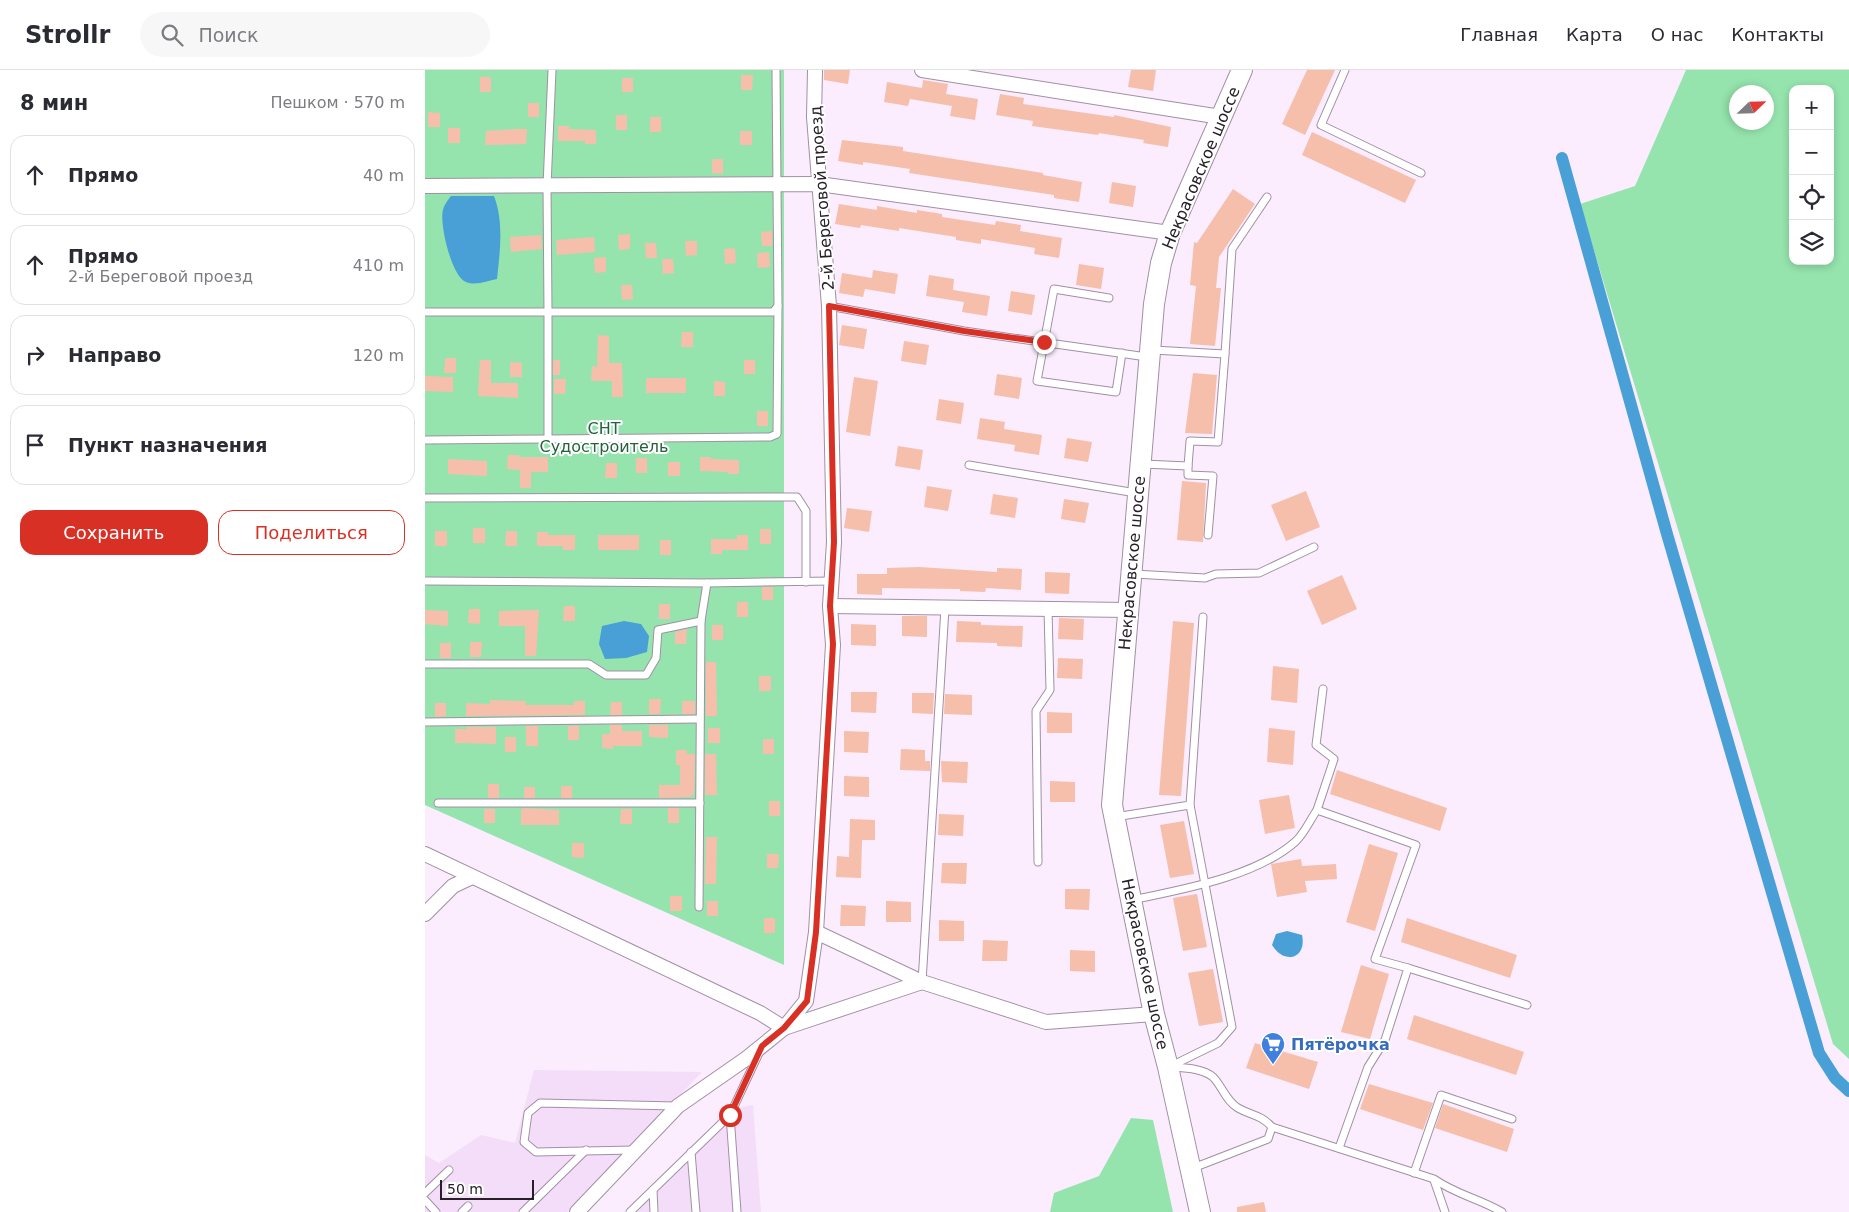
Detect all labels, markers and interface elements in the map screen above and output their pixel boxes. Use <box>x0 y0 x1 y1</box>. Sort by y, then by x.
search box <box>140 12 490 57</box>
text: Strollr <box>25 21 110 49</box>
icon: search <box>158 21 186 49</box>
text: Поиск <box>198 24 259 46</box>
text: Главная <box>1460 24 1538 45</box>
text: Карта <box>1566 24 1623 45</box>
text: О нас <box>1651 24 1703 45</box>
text: Контакты <box>1731 24 1824 45</box>
street label: Некрасовское шоссе <box>1158 84 1244 252</box>
north arrow <box>1729 85 1774 130</box>
map controls <box>1789 85 1834 265</box>
button: + <box>1789 85 1834 130</box>
text: 8 мин <box>20 91 88 115</box>
text: Пешком · 570 m <box>270 93 405 112</box>
street label: 2-й Береговой проезд <box>806 105 838 291</box>
button: − <box>1789 130 1834 175</box>
icon: ahead <box>21 161 49 189</box>
text: Прямо <box>68 164 138 186</box>
text: 40 m <box>363 166 404 185</box>
button: locate <box>1789 175 1834 220</box>
button: layers <box>1789 220 1834 265</box>
text: Прямо <box>68 245 138 267</box>
icon: ahead <box>21 251 49 279</box>
text: 410 m <box>353 256 404 275</box>
text: 2-й Береговой проезд <box>68 267 253 286</box>
route end <box>1033 331 1056 354</box>
icon: right <box>21 341 49 369</box>
text: Направо <box>68 344 161 366</box>
text: 120 m <box>353 346 404 365</box>
park label: СНТ Судостроитель <box>540 419 668 456</box>
icon: arrive <box>21 431 49 459</box>
text: Пункт назначения <box>68 434 267 456</box>
street label: Некрасовское шоссе <box>1115 475 1149 651</box>
button: Сохранить <box>20 510 208 555</box>
button: Поделиться <box>218 510 405 555</box>
street label: Некрасовское шоссе <box>1118 877 1172 1051</box>
supermarket icon: Пятёрочка <box>1260 1031 1286 1065</box>
place label: Пятёрочка <box>1291 1035 1390 1054</box>
route start <box>719 1104 742 1127</box>
scale bar <box>440 1177 534 1200</box>
text: 50 m <box>447 1181 483 1197</box>

